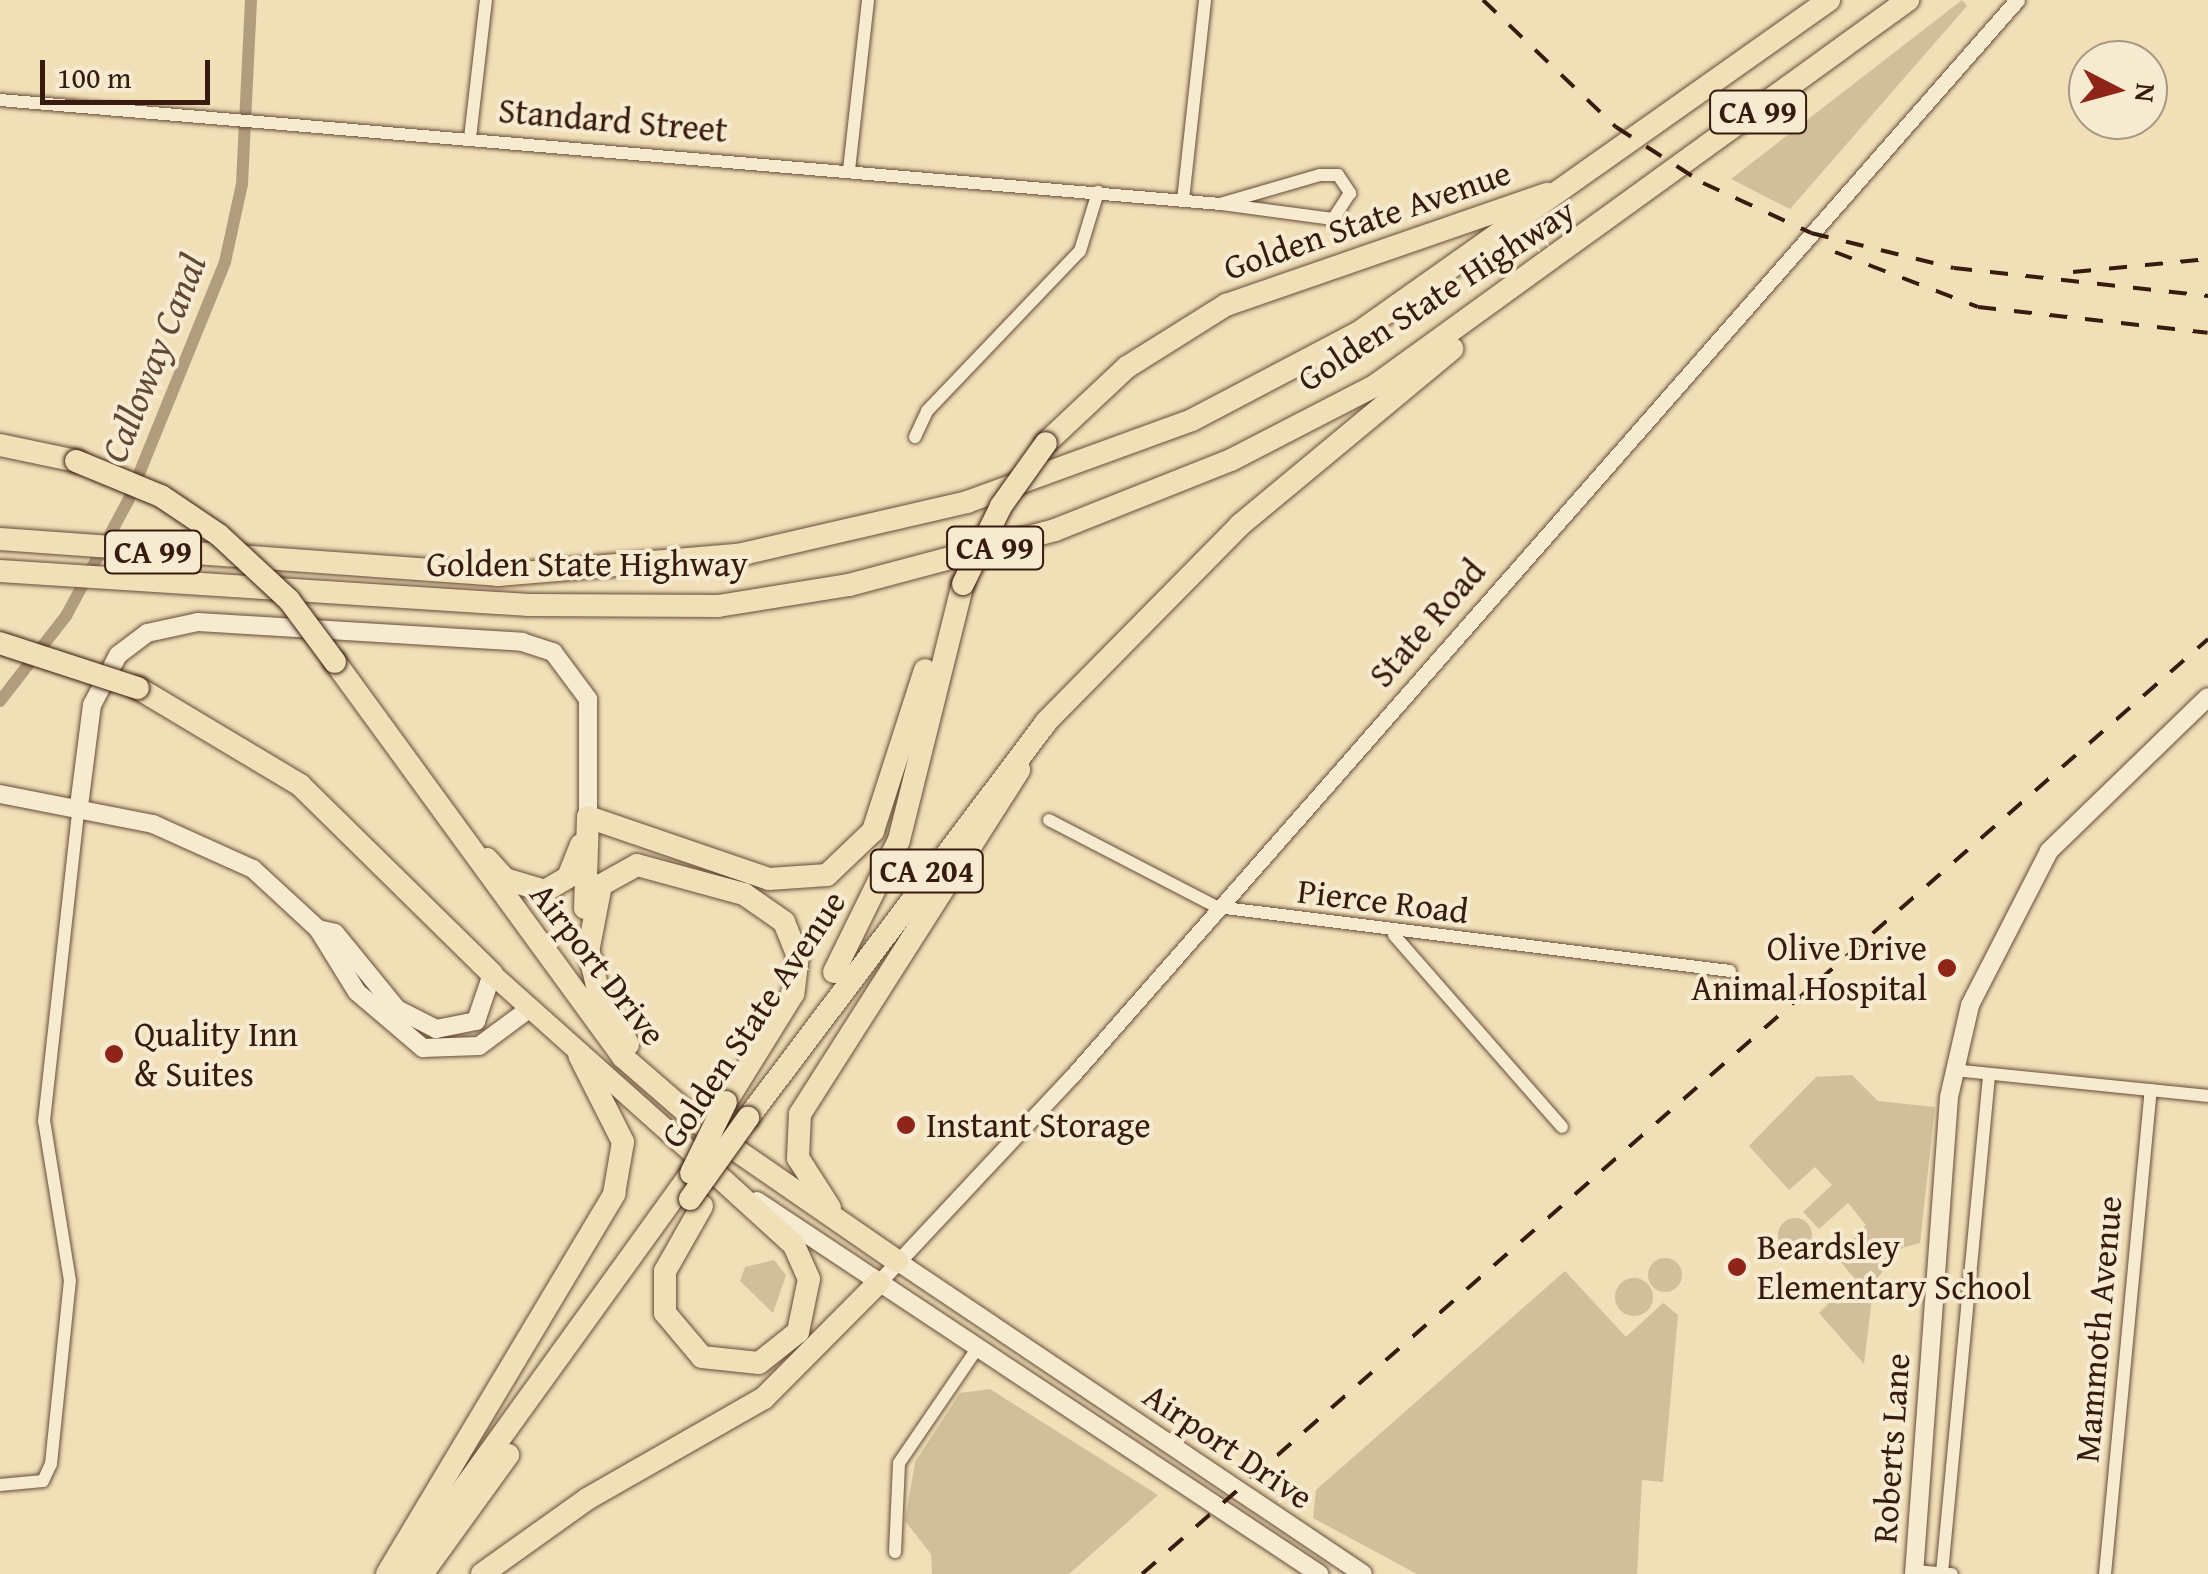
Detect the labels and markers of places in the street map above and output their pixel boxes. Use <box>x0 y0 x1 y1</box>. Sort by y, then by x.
place label: Olive Drive Animal Hospital <box>1691 927 1927 1009</box>
marker: Olive Drive Animal Hospital <box>1936 957 1958 979</box>
place label: Quality Inn & Suites <box>134 1013 298 1095</box>
marker: Quality Inn & Suites <box>103 1043 125 1065</box>
place label: Instant Storage <box>926 1104 1151 1146</box>
marker: Instant Storage <box>895 1114 917 1136</box>
place label: Beardsley Elementary School <box>1757 1226 2031 1308</box>
marker: Beardsley Elementary School <box>1726 1256 1748 1278</box>

